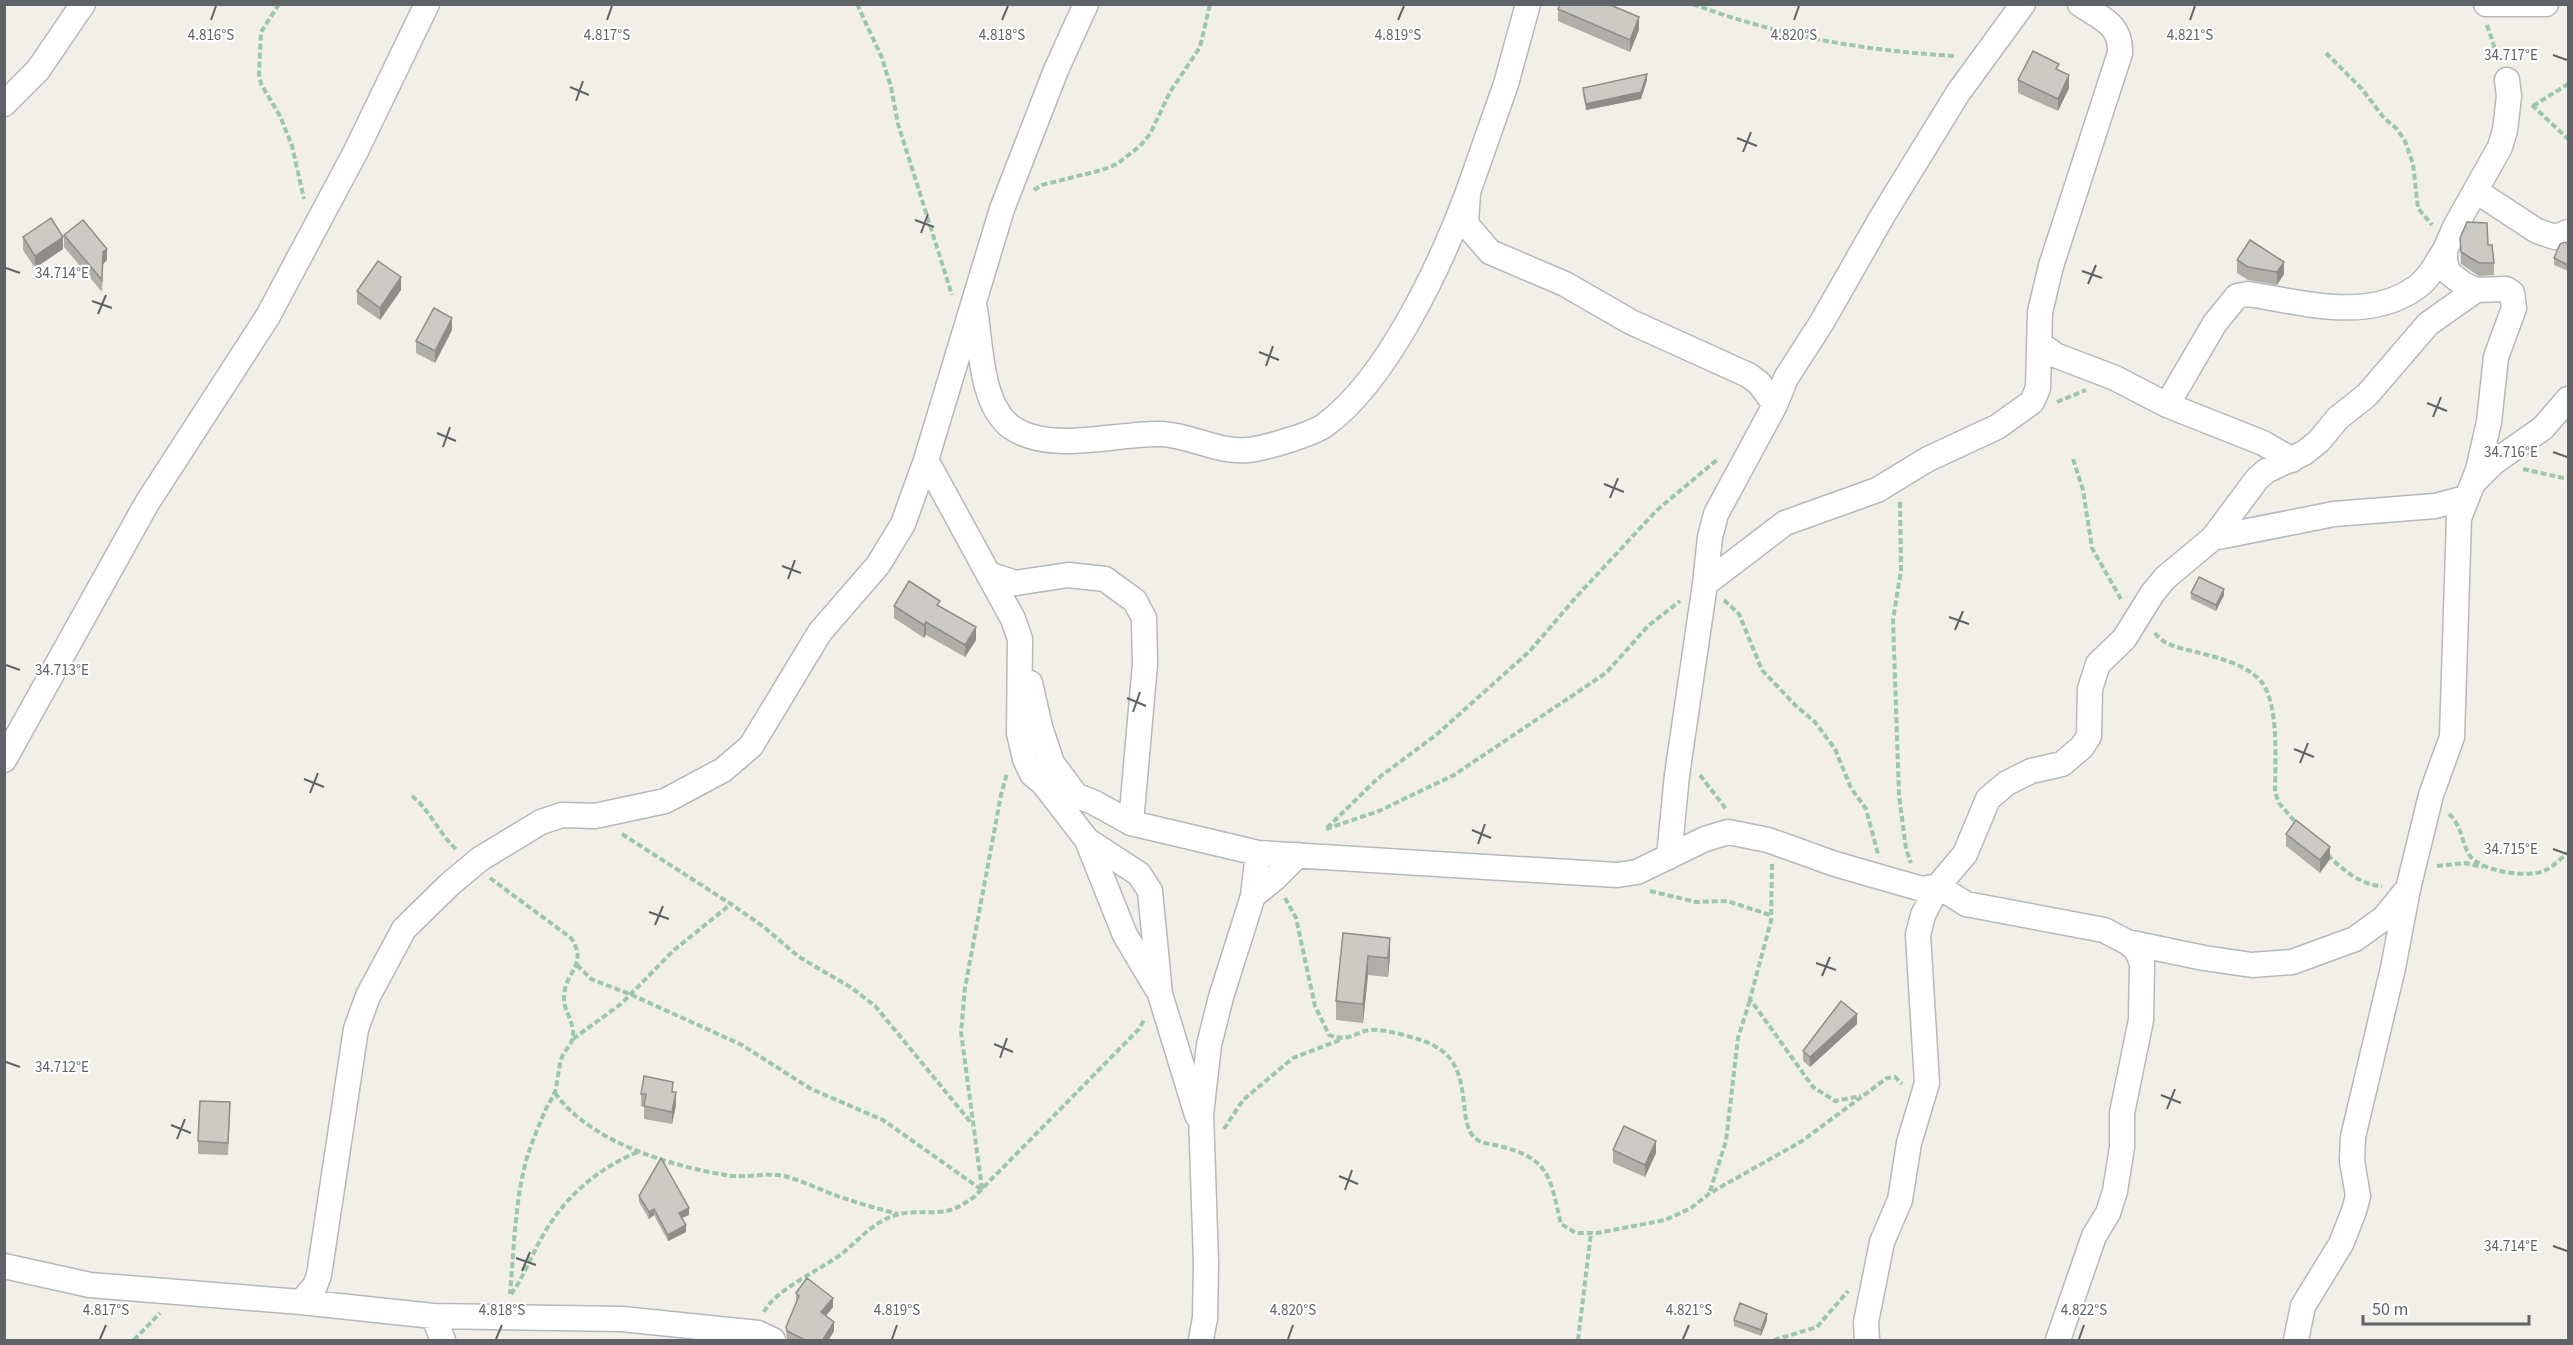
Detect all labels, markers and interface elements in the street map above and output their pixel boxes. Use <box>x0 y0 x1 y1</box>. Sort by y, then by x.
text: 4.816°S <box>188 25 234 46</box>
text: 4.817°S <box>584 25 630 46</box>
text: 4.818°S <box>979 25 1025 46</box>
text: 4.819°S <box>1375 25 1421 46</box>
text: 4.820°S <box>1771 25 1817 46</box>
text: 4.821°S <box>2167 25 2213 46</box>
text: 34.717°E <box>2484 45 2538 66</box>
text: 34.714°E <box>35 263 89 284</box>
text: 34.716°E <box>2484 442 2538 463</box>
text: 34.713°E <box>35 660 89 681</box>
text: 34.715°E <box>2484 839 2538 860</box>
text: 34.712°E <box>35 1057 89 1078</box>
text: 34.714°E <box>2484 1236 2538 1257</box>
scale bar <box>2363 1288 2530 1326</box>
text: 50 m <box>2372 1297 2408 1322</box>
text: 4.817°S <box>83 1300 129 1321</box>
text: 4.818°S <box>479 1300 525 1321</box>
text: 4.819°S <box>874 1300 920 1321</box>
text: 4.820°S <box>1270 1300 1316 1321</box>
text: 4.821°S <box>1666 1300 1712 1321</box>
text: 4.822°S <box>2061 1300 2107 1321</box>

